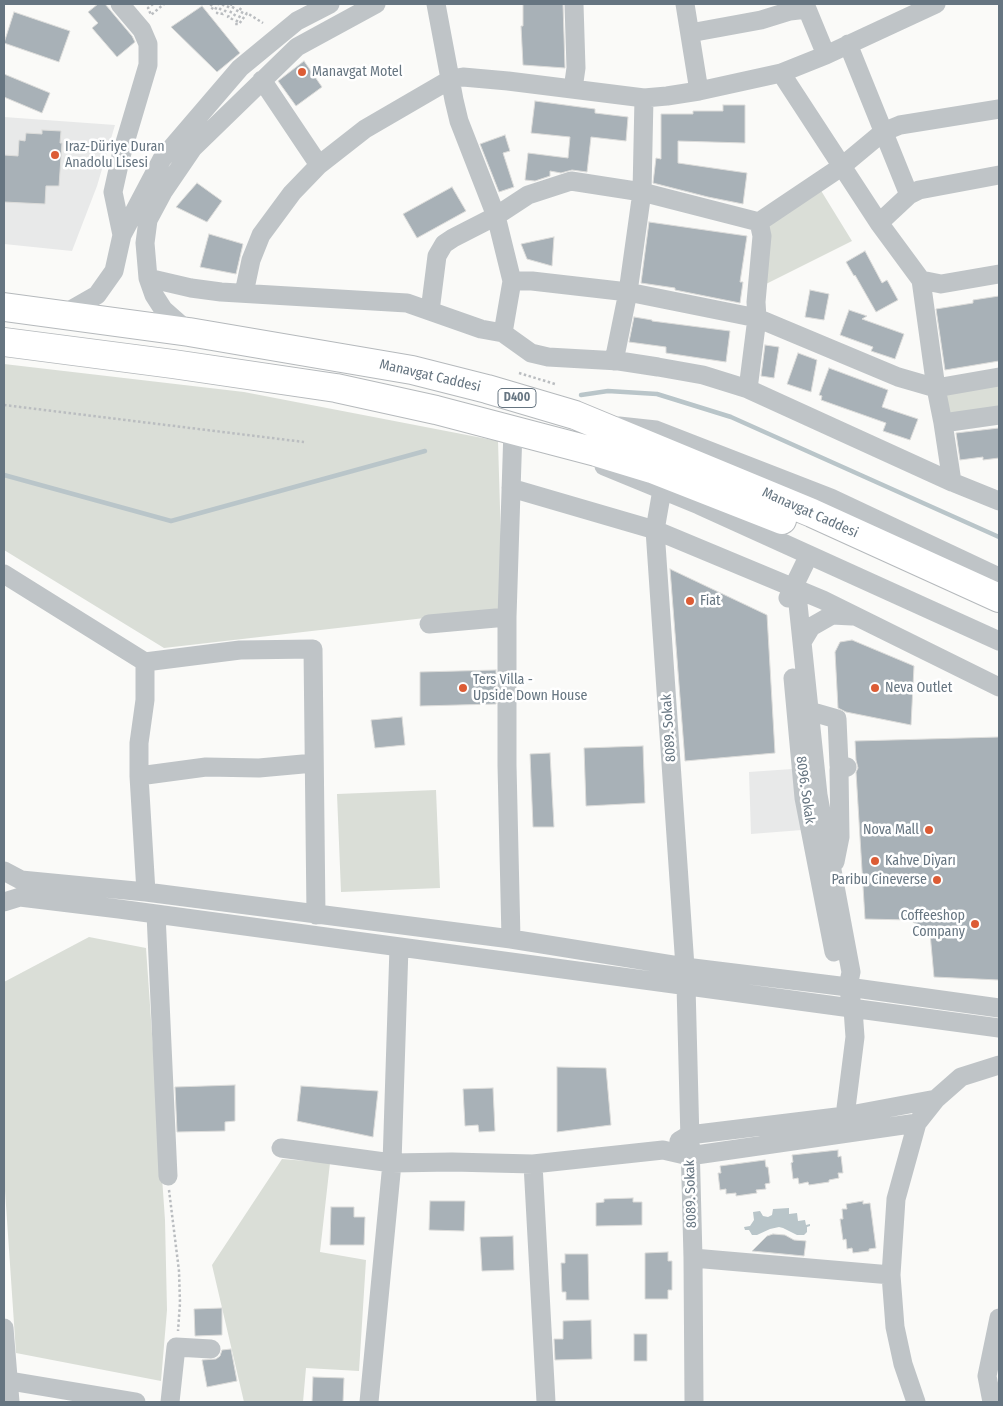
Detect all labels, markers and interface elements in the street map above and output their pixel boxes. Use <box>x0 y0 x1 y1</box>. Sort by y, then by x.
place label: Manavgat Motel <box>312 64 402 80</box>
marker: Manavgat Motel <box>296 66 308 78</box>
place label: Iraz-Düriye Duran Anadolu Lisesi <box>65 139 165 172</box>
marker: Iraz-Düriye Duran Anadolu Lisesi <box>49 149 61 161</box>
street label: Manavgat Caddesi <box>378 356 482 396</box>
road number: D400 <box>498 388 536 408</box>
street label: Manavgat Caddesi <box>759 484 861 542</box>
place label: Fiat <box>700 593 721 609</box>
marker: Fiat <box>684 595 696 607</box>
place label: Ters Villa - Upside Down House <box>473 672 587 704</box>
place label: Neva Outlet <box>885 680 952 696</box>
marker: Ters Villa - Upside Down House <box>457 682 469 694</box>
marker: Neva Outlet <box>869 682 881 694</box>
street label: 8089. Sokak <box>658 693 680 763</box>
street label: 8096. Sokak <box>792 755 818 825</box>
place label: Nova Mall <box>863 822 919 838</box>
marker: Nova Mall <box>923 824 935 836</box>
place label: Kahve Diyarı <box>885 853 956 869</box>
marker: Kahve Diyarı <box>869 855 881 867</box>
place label: Paribu Cineverse <box>832 872 927 888</box>
marker: Paribu Cineverse <box>931 874 943 886</box>
place label: Coffeeshop Company <box>900 908 965 940</box>
marker: Coffeeshop Company <box>969 918 981 930</box>
street label: 8089. Sokak <box>681 1160 701 1228</box>

